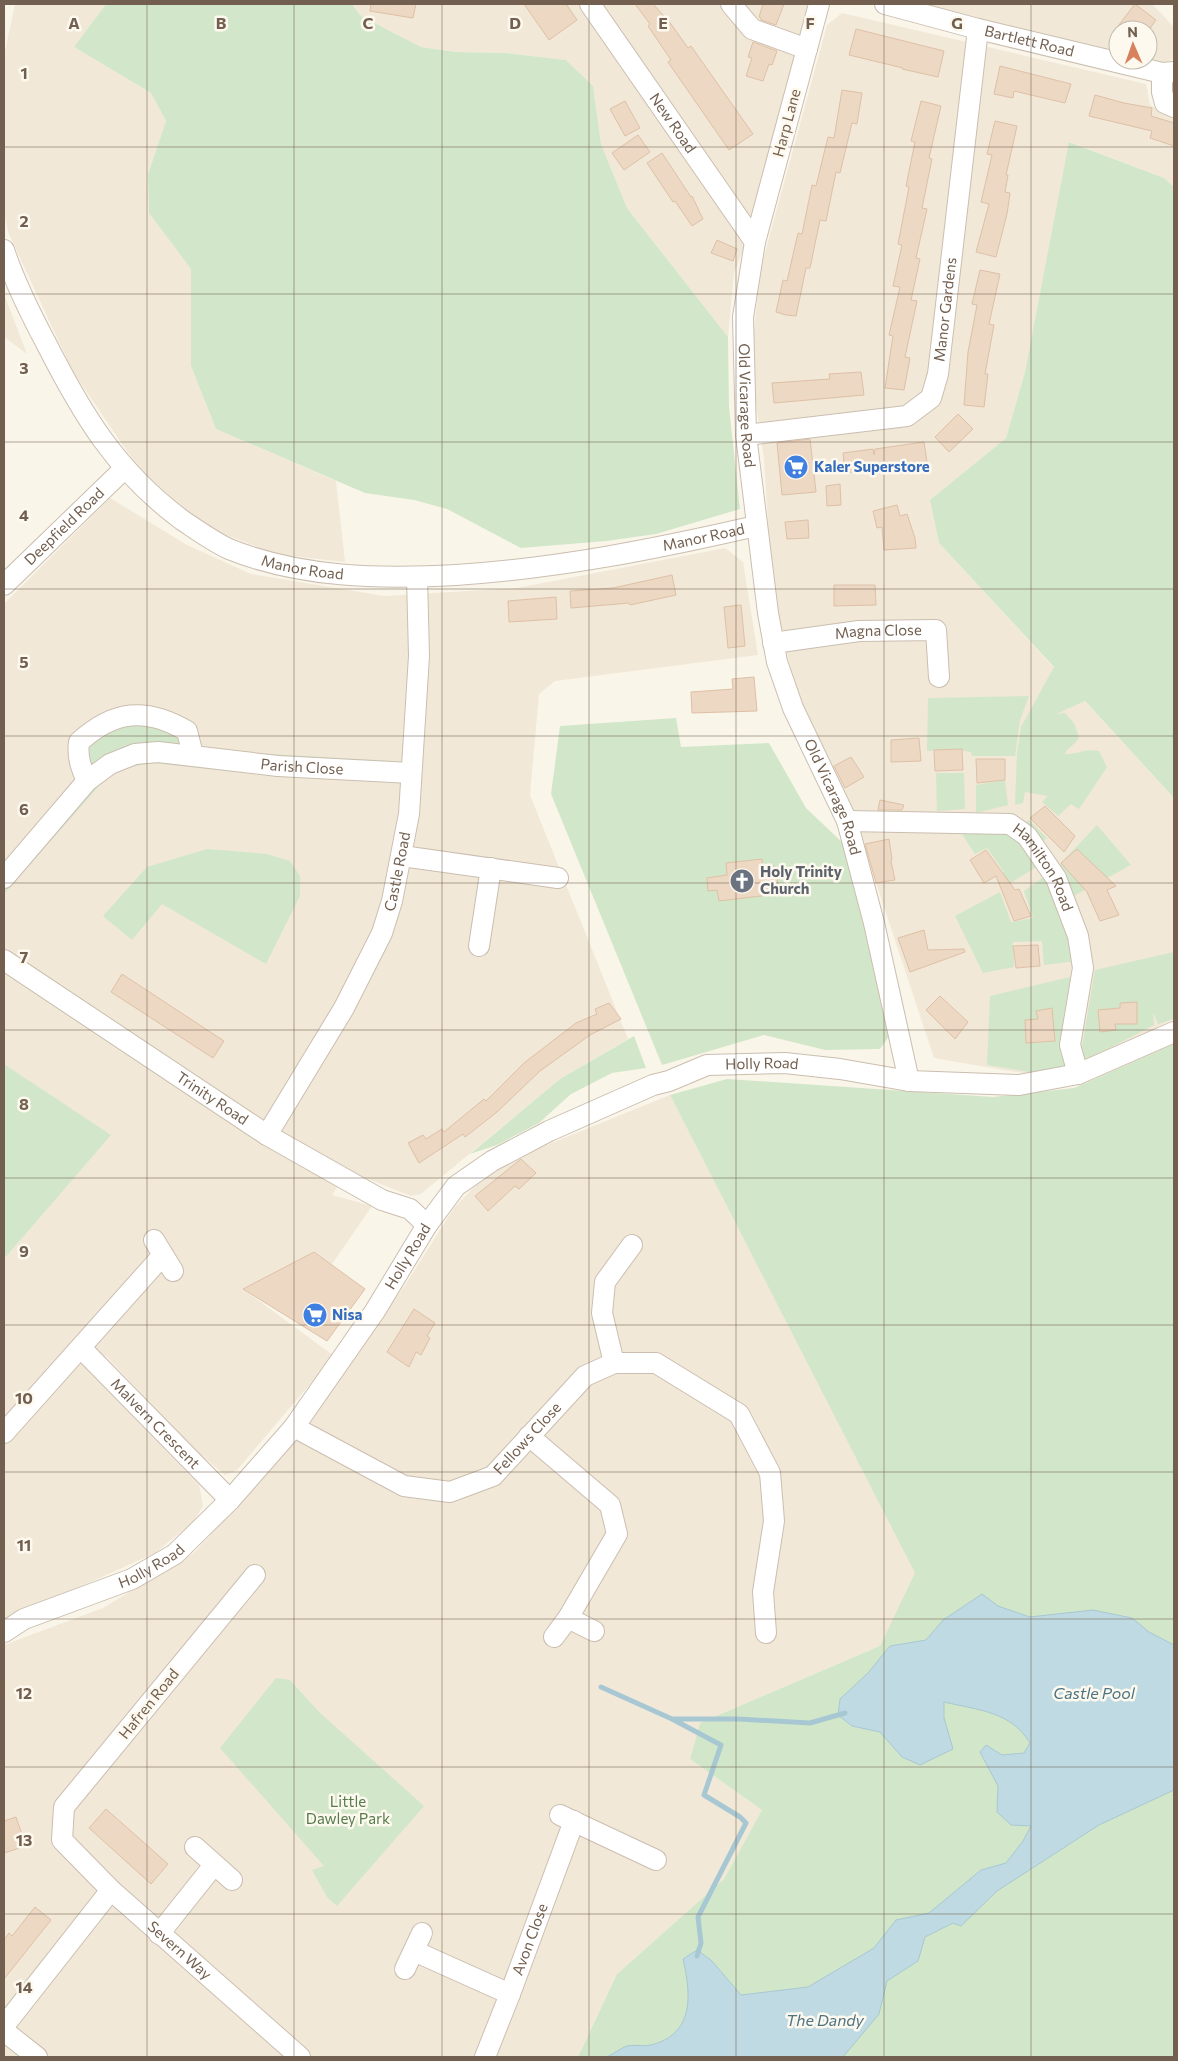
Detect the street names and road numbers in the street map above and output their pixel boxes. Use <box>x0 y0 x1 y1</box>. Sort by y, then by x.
street label: Bartlett Road <box>983 21 1076 60</box>
street label: Harp Lane <box>768 87 804 159</box>
street label: New Road <box>646 89 700 156</box>
street label: Manor Gardens <box>929 256 959 363</box>
street label: Old Vicarage Road <box>736 343 760 469</box>
street label: Deepfield Road <box>20 483 107 568</box>
street label: Manor Road <box>661 519 746 554</box>
street label: Manor Road <box>259 551 345 583</box>
street label: Magna Close <box>833 620 922 642</box>
street label: Old Vicarage Road <box>801 736 866 857</box>
street label: Parish Close <box>260 754 344 777</box>
street label: Hamilton Road <box>1010 819 1078 913</box>
street label: Castle Road <box>379 830 413 913</box>
street label: Holly Road <box>725 1053 800 1073</box>
street label: Trinity Road <box>173 1067 252 1128</box>
street label: Holly Road <box>380 1220 434 1292</box>
street label: Malvern Crescent <box>108 1374 204 1472</box>
street label: Fellows Close <box>489 1398 565 1478</box>
street label: Holly Road <box>116 1540 188 1591</box>
street label: Hafren Road <box>114 1665 182 1742</box>
street label: Avon Close <box>508 1901 551 1977</box>
street label: Severn Way <box>144 1917 216 1983</box>

